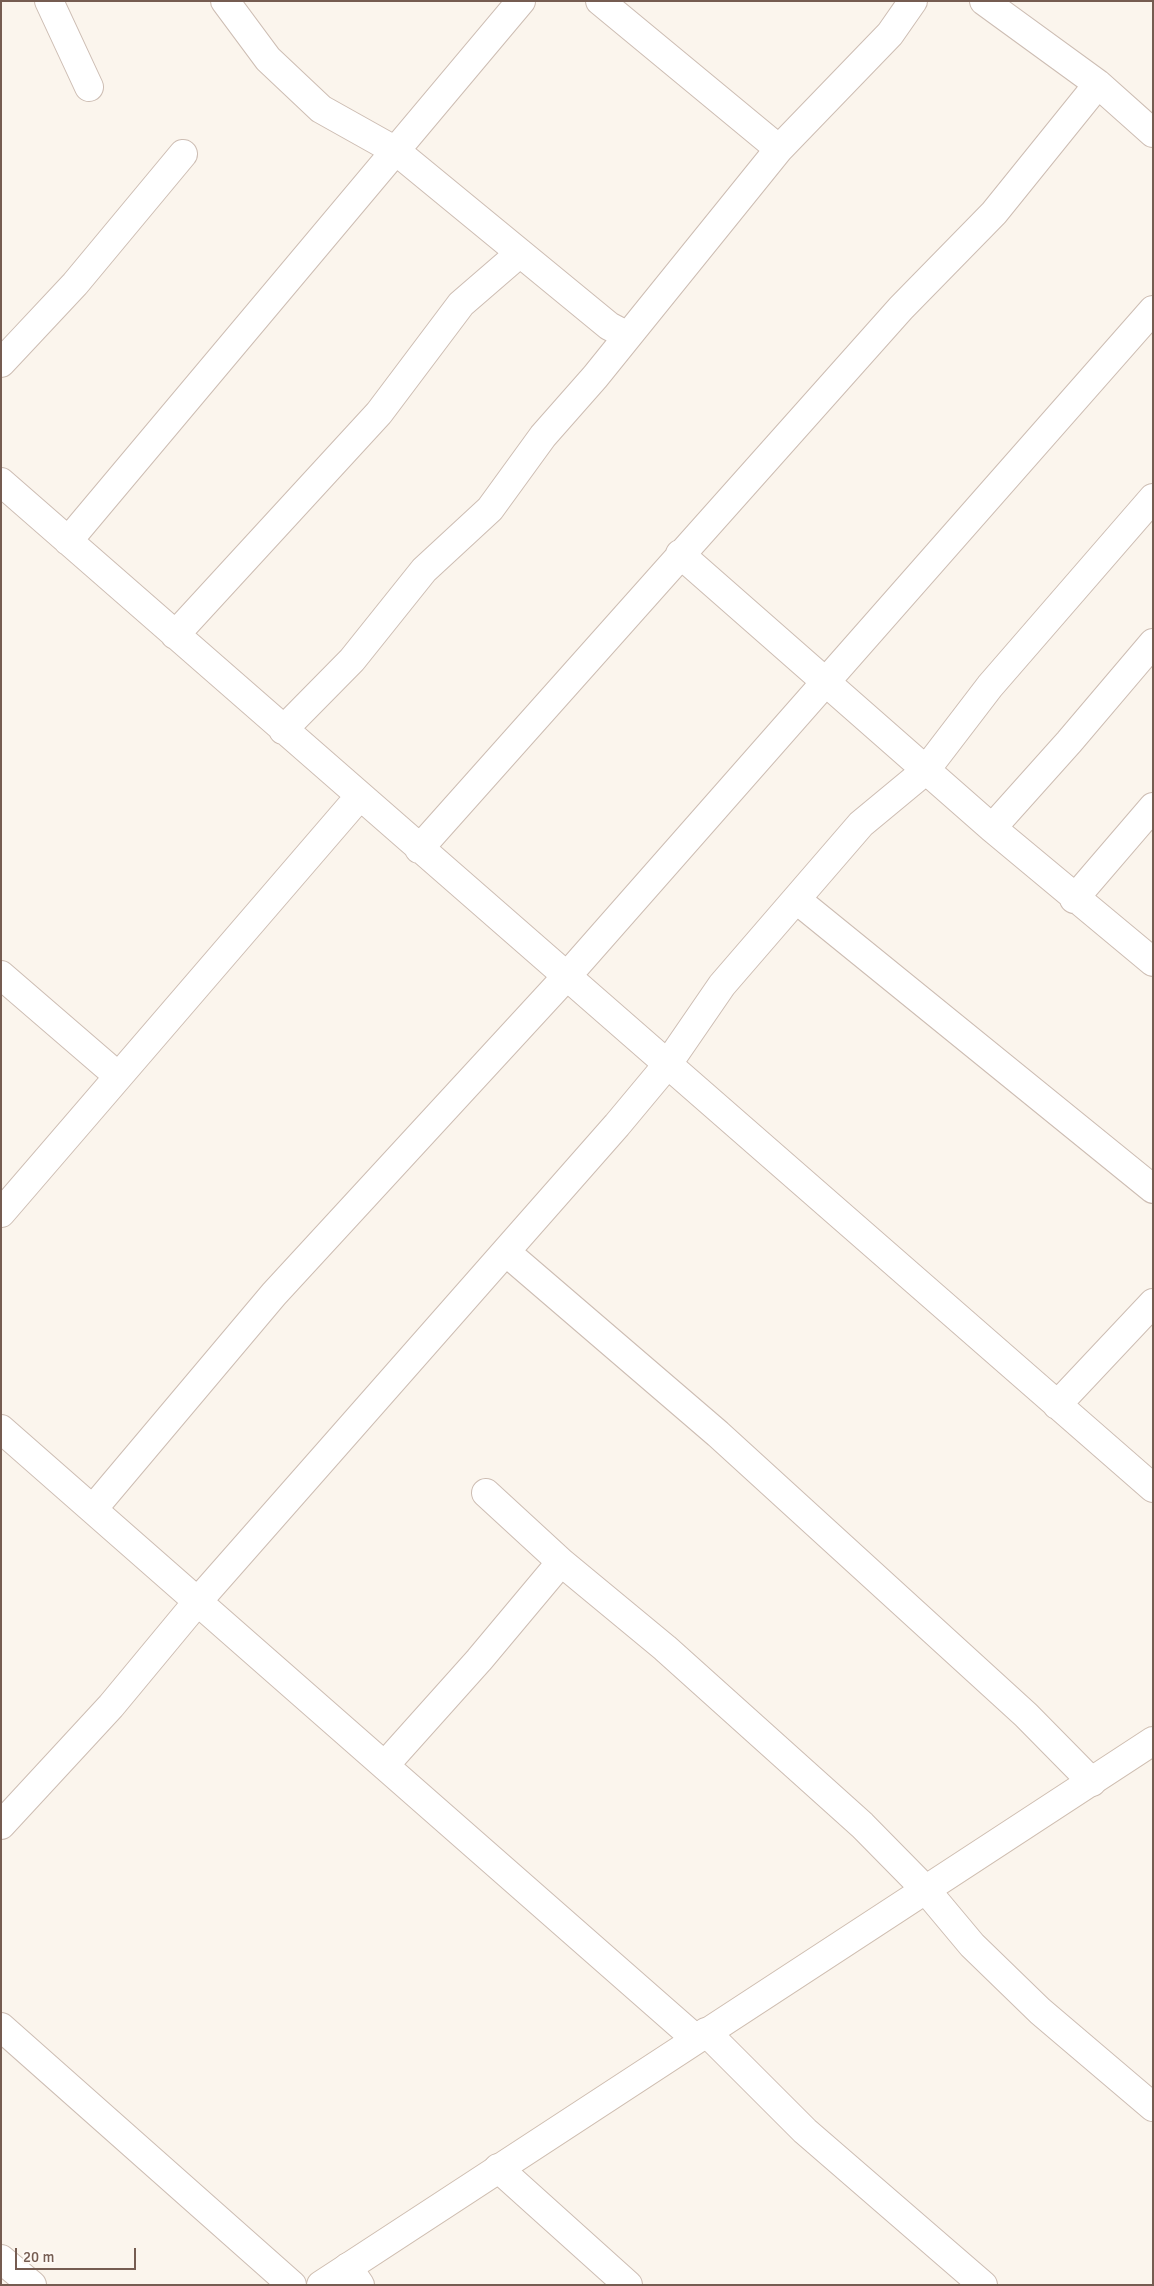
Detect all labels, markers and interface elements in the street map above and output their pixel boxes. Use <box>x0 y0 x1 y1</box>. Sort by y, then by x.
scale bar <box>18 2238 139 2270</box>
text: 20 m <box>23 2248 54 2266</box>

